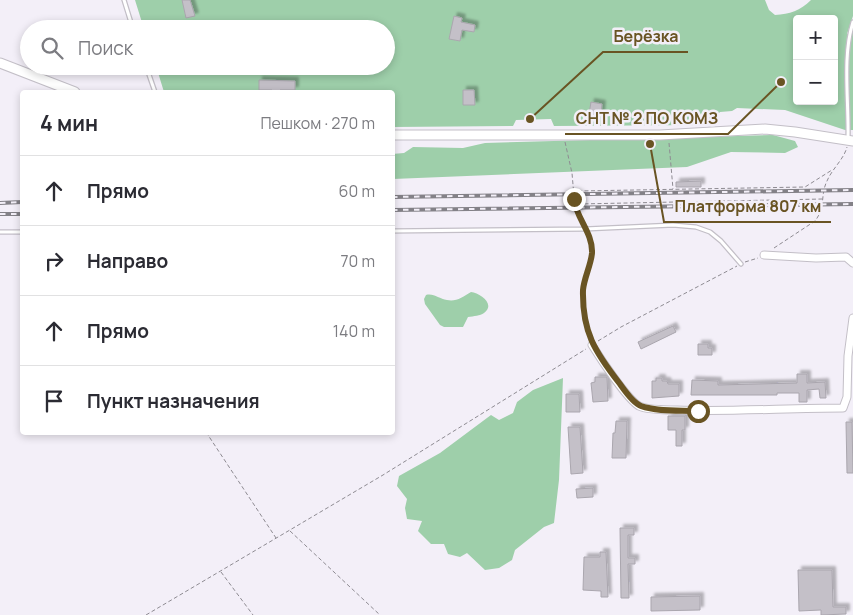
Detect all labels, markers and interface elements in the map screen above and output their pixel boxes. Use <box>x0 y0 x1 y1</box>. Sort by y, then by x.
map controls <box>793 15 838 105</box>
button: + <box>793 15 838 60</box>
search box <box>20 20 395 75</box>
callout: Берёзка <box>603 21 688 52</box>
text: Берёзка <box>613 25 679 47</box>
icon: search <box>38 34 66 62</box>
text: Поиск <box>78 35 133 61</box>
button: − <box>793 60 838 105</box>
callout: СНТ № 2 ПО КОМЗ <box>565 103 728 134</box>
text: СНТ № 2 ПО КОМЗ <box>576 107 718 129</box>
text: 4 мин <box>40 109 98 137</box>
text: Пешком · 270 m <box>260 112 375 134</box>
icon: ahead <box>40 177 68 205</box>
text: Прямо <box>87 178 149 204</box>
text: 60 m <box>339 180 375 202</box>
route end <box>563 188 586 211</box>
callout: Платформа 807 км <box>664 191 831 222</box>
text: Платформа 807 км <box>675 195 821 217</box>
icon: right <box>40 247 68 275</box>
text: Направо <box>87 248 168 274</box>
text: 70 m <box>340 250 375 272</box>
icon: ahead <box>40 317 68 345</box>
text: Прямо <box>87 318 149 344</box>
text: 140 m <box>333 320 375 342</box>
icon: arrive <box>40 387 68 415</box>
text: Пункт назначения <box>87 388 260 414</box>
route start <box>687 400 710 423</box>

